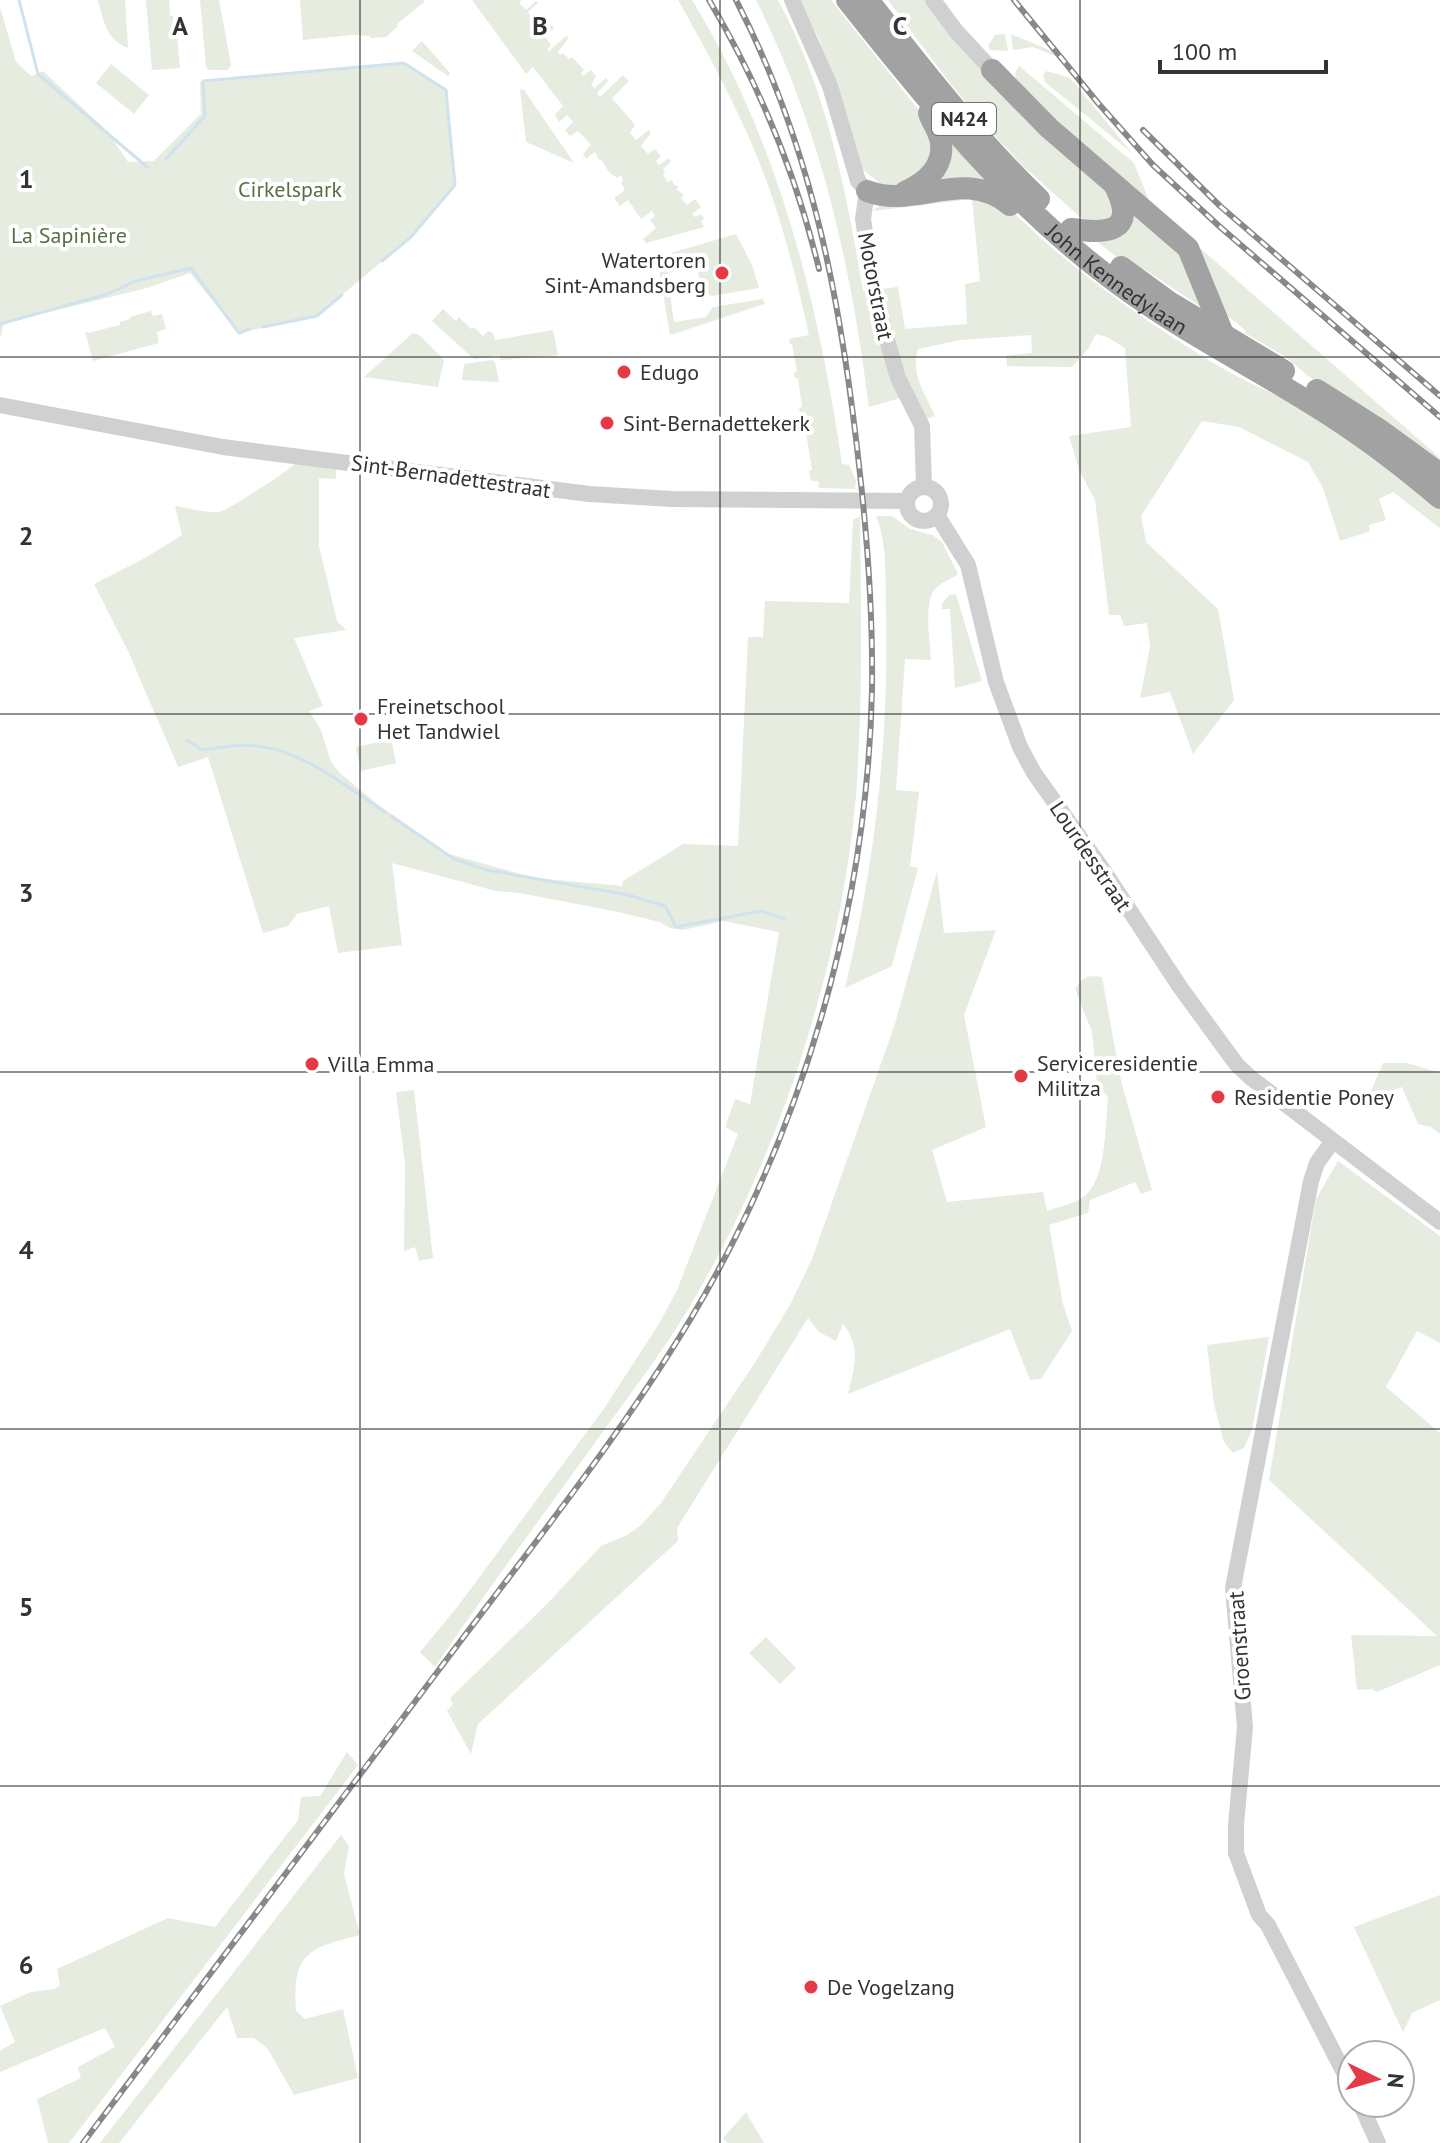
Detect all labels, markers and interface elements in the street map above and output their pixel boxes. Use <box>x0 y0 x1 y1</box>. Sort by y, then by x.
text: A <box>172 9 188 42</box>
text: B <box>532 9 548 42</box>
text: C <box>893 9 907 42</box>
scale bar <box>1160 24 1326 74</box>
text: 100 m <box>1172 36 1237 67</box>
road number: N424 <box>932 103 996 135</box>
text: 1 <box>19 162 33 195</box>
park label: Cirkelspark <box>238 175 342 203</box>
street label: John Kennedylaan <box>1039 217 1193 341</box>
park label: La Sapinière <box>11 221 127 249</box>
street label: Motorstraat <box>852 230 900 343</box>
place label: Watertoren Sint-Amandsberg <box>545 246 706 299</box>
marker: Watertoren Sint-Amandsberg <box>713 264 731 282</box>
place label: Edugo <box>640 358 699 386</box>
marker: Edugo <box>615 363 633 381</box>
place label: Sint-Bernadettekerk <box>623 409 811 437</box>
marker: Sint-Bernadettekerk <box>598 414 616 432</box>
street label: Sint-Bernadettestraat <box>349 448 553 504</box>
text: 2 <box>19 519 33 552</box>
place label: Freinetschool Het Tandwiel <box>377 692 505 745</box>
marker: Freinetschool Het Tandwiel <box>352 710 370 728</box>
street label: Lourdesstraat <box>1044 796 1138 917</box>
text: 3 <box>19 876 33 909</box>
place label: Serviceresidentie Militza <box>1037 1049 1198 1102</box>
place label: Villa Emma <box>327 1050 434 1078</box>
marker: Villa Emma <box>303 1055 321 1073</box>
marker: Serviceresidentie Militza <box>1012 1067 1030 1085</box>
place label: Residentie Poney <box>1234 1083 1395 1111</box>
marker: Residentie Poney <box>1209 1088 1227 1106</box>
text: 4 <box>19 1233 34 1266</box>
text: 5 <box>19 1590 33 1623</box>
street label: Groenstraat <box>1221 1590 1257 1702</box>
text: 6 <box>19 1948 33 1981</box>
place label: De Vogelzang <box>827 1973 955 2001</box>
marker: De Vogelzang <box>802 1978 820 1996</box>
north arrow <box>1336 2039 1416 2119</box>
text: N <box>1381 2072 1411 2089</box>

